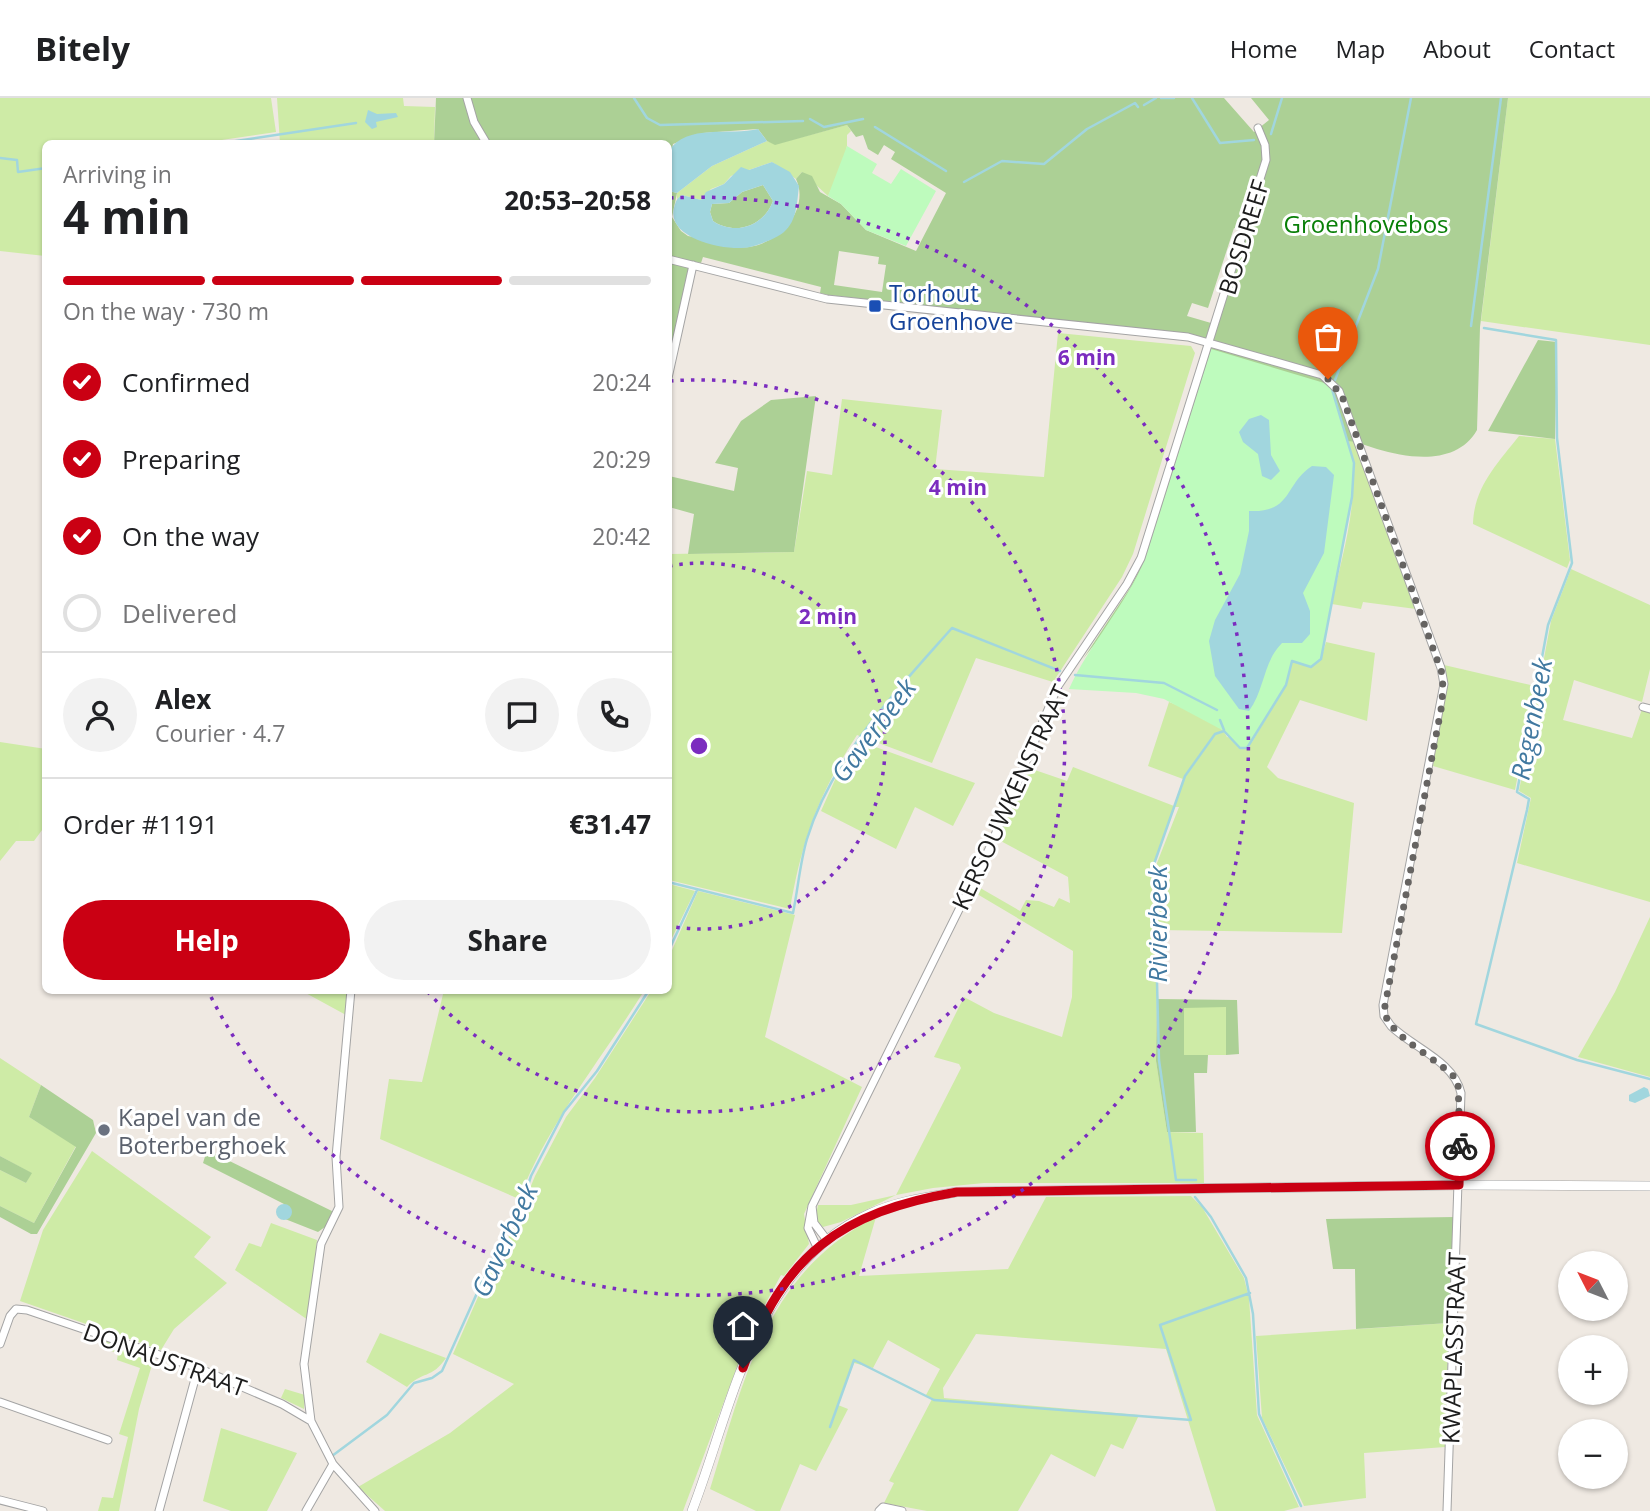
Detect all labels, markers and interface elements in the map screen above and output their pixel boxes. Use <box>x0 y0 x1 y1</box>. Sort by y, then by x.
text: Bitely <box>35 26 130 71</box>
text: Home <box>1230 32 1298 65</box>
text: Map <box>1336 32 1385 65</box>
text: About <box>1423 32 1491 65</box>
text: Contact <box>1529 32 1615 65</box>
text: Arriving in <box>63 158 172 190</box>
street label: BOSDREEF <box>1210 175 1276 299</box>
text: 20:53–20:58 <box>504 182 651 218</box>
text: 4 min <box>63 185 191 247</box>
park label: Groenhovebos <box>1283 207 1449 240</box>
place label: Torhout Groenhove <box>889 276 1014 337</box>
text: On the way · 730 m <box>63 295 269 327</box>
marker: Torhout Groenhove <box>867 298 883 314</box>
pin <box>1298 307 1358 379</box>
icon: bag <box>1309 318 1347 356</box>
text: 6 min <box>1058 343 1116 371</box>
icon: check <box>63 363 101 401</box>
text: Confirmed <box>122 364 250 400</box>
text: 20:24 <box>592 366 651 398</box>
icon: check <box>63 440 101 478</box>
text: Preparing <box>122 441 240 477</box>
text: 20:29 <box>592 443 651 475</box>
text: 4 min <box>929 473 987 501</box>
icon: check <box>63 517 101 555</box>
text: On the way <box>122 518 259 554</box>
text: 20:42 <box>592 520 651 552</box>
text: Delivered <box>122 595 237 631</box>
text: 2 min <box>799 602 857 630</box>
water label: Regenbeek <box>1502 654 1561 783</box>
water label: Gaverbeek <box>822 670 925 789</box>
button: person <box>63 678 137 752</box>
button: chat <box>485 678 559 752</box>
button: phone <box>577 678 651 752</box>
street label: KERSOUWKENSTRAAT <box>943 679 1077 915</box>
text: Alex <box>155 681 211 717</box>
text: Courier · 4.7 <box>155 717 285 749</box>
centre of rings <box>687 734 711 758</box>
text: Order #1191 <box>63 806 218 842</box>
text: €31.47 <box>569 806 651 842</box>
water label: Rivierbeek <box>1139 864 1175 982</box>
button: Help <box>63 900 350 980</box>
button: Share <box>364 900 651 980</box>
place label: Kapel van de Boterberghoek <box>118 1100 286 1161</box>
courier <box>1425 1111 1495 1181</box>
marker: Kapel van de Boterberghoek <box>96 1122 112 1138</box>
icon: bike <box>1441 1127 1479 1165</box>
water label: Gaverbeek <box>462 1176 546 1303</box>
street label: KWAPLASSTRAAT <box>1433 1251 1473 1445</box>
north arrow <box>1558 1251 1628 1321</box>
map controls <box>1558 1251 1628 1489</box>
pin <box>713 1296 773 1368</box>
icon: home <box>724 1307 762 1345</box>
street label: DONAUSTRAAT <box>79 1314 251 1404</box>
button: + <box>1558 1335 1628 1405</box>
button: − <box>1558 1419 1628 1489</box>

